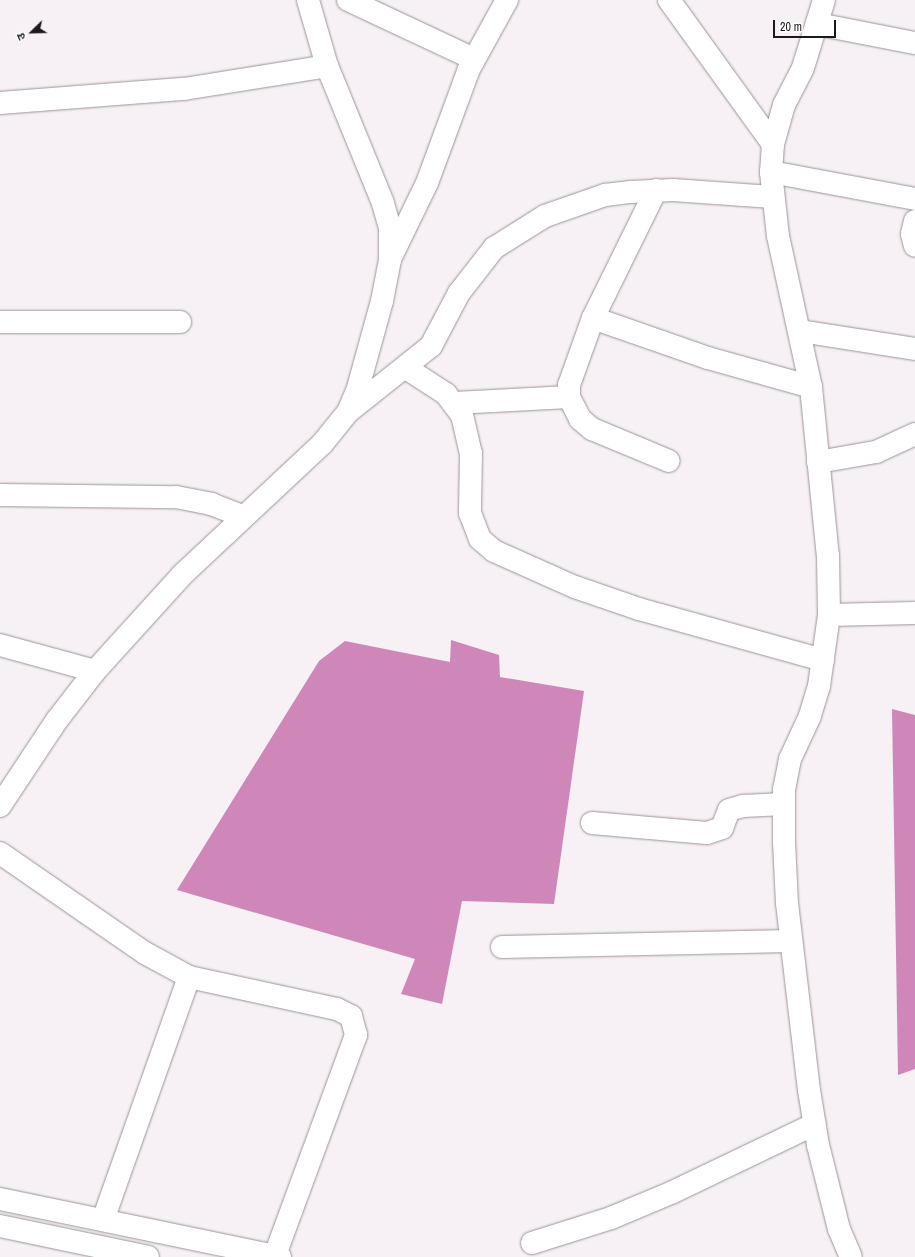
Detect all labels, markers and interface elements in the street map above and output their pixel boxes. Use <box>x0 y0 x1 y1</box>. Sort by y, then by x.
north arrow <box>12 12 52 52</box>
scale bar <box>775 12 838 38</box>
text: 20 m <box>780 19 802 35</box>
text: उ <box>13 31 29 42</box>

